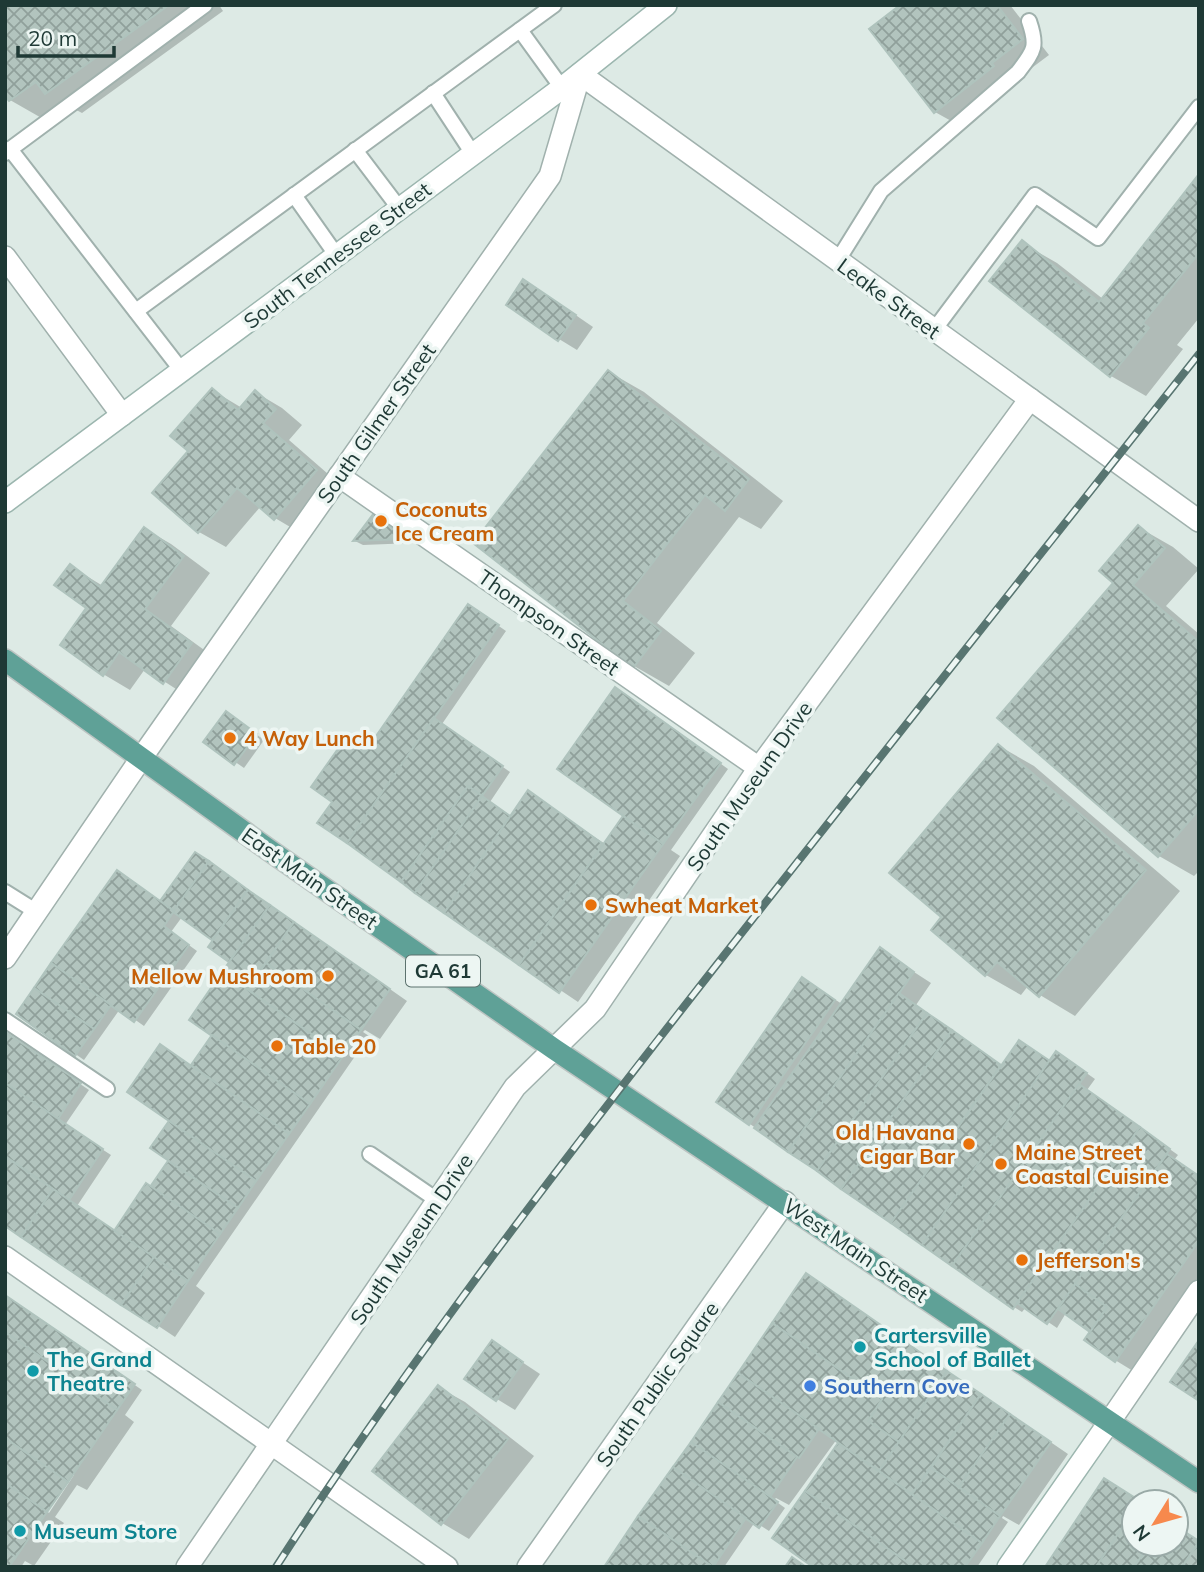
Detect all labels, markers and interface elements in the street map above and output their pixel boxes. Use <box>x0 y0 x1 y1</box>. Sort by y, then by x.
scale bar <box>18 14 114 58</box>
text: 20 m <box>28 25 77 51</box>
street label: South Tennessee Street <box>238 176 436 334</box>
street label: Leake Street <box>832 252 946 344</box>
street label: South Gilmer Street <box>311 338 441 508</box>
place label: Coconuts Ice Cream <box>395 496 494 546</box>
marker: Coconuts Ice Cream <box>373 513 389 529</box>
street label: Thompson Street <box>473 564 625 680</box>
street label: South Museum Drive <box>681 696 817 876</box>
place label: 4 Way Lunch <box>244 725 375 751</box>
marker: 4 Way Lunch <box>222 730 238 746</box>
street label: East Main Street <box>237 822 383 934</box>
place label: Swheat Market <box>605 892 758 918</box>
marker: Swheat Market <box>583 897 599 913</box>
road number: GA 61 <box>406 956 480 987</box>
place label: Mellow Mushroom <box>131 963 314 989</box>
marker: Mellow Mushroom <box>320 968 336 984</box>
place label: Table 20 <box>291 1033 376 1059</box>
marker: Table 20 <box>269 1038 285 1054</box>
place label: Old Havana Cigar Bar <box>835 1119 956 1169</box>
marker: Old Havana Cigar Bar <box>961 1136 977 1152</box>
place label: Maine Street Coastal Cuisine <box>1015 1139 1169 1189</box>
street label: South Museum Drive <box>344 1148 478 1330</box>
marker: Maine Street Coastal Cuisine <box>993 1156 1009 1172</box>
street label: West Main Street <box>779 1192 933 1308</box>
place label: Jefferson's <box>1036 1247 1141 1273</box>
marker: Jefferson's <box>1014 1252 1030 1268</box>
street label: South Public Square <box>590 1296 724 1472</box>
place label: Cartersville School of Ballet <box>874 1322 1031 1372</box>
marker: Cartersville School of Ballet <box>852 1339 868 1355</box>
place label: The Grand Theatre <box>47 1346 152 1396</box>
marker: The Grand Theatre <box>25 1363 41 1379</box>
place label: Southern Cove <box>824 1373 970 1399</box>
marker: Southern Cove <box>802 1378 818 1394</box>
north arrow <box>1120 1488 1190 1558</box>
place label: Museum Store <box>34 1518 177 1544</box>
text: N <box>1128 1520 1155 1546</box>
marker: Museum Store <box>12 1523 28 1539</box>

